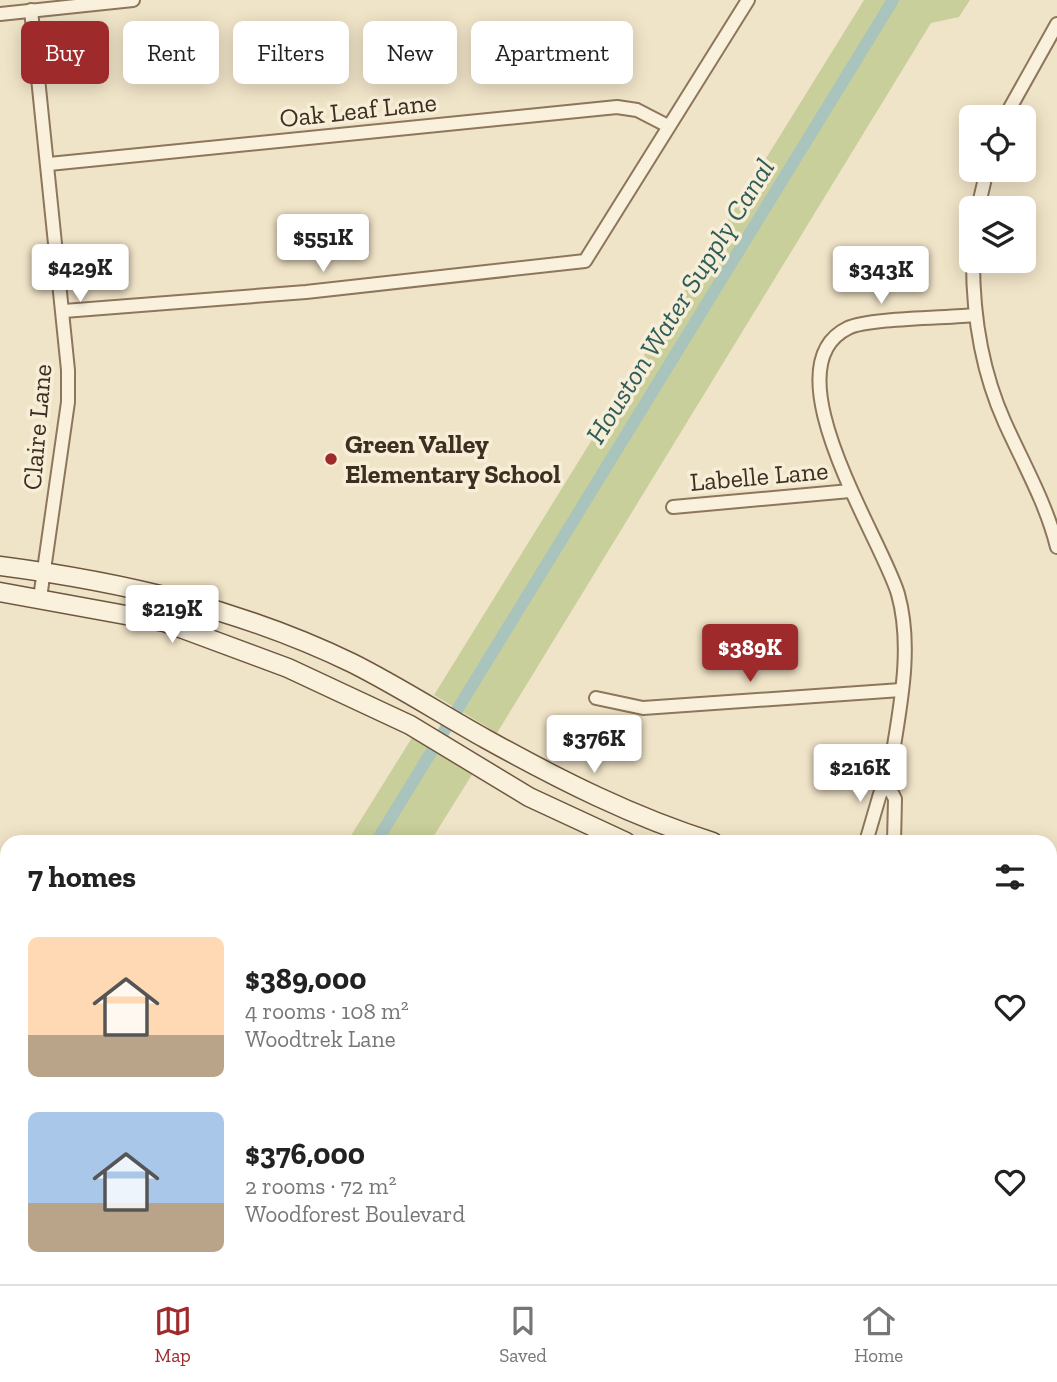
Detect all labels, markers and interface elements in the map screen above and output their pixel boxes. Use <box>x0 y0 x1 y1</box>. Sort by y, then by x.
chip: Buy <box>21 21 109 84</box>
chip: Rent <box>123 21 219 84</box>
chip: Filters <box>233 21 349 84</box>
chip: New <box>363 21 457 84</box>
chip: Apartment <box>471 21 633 84</box>
street label: Oak Leaf Lane <box>278 86 438 134</box>
map controls <box>959 105 1036 273</box>
button: locate <box>959 105 1036 182</box>
water label: Houston Water Supply Canal <box>579 153 781 449</box>
button: layers <box>959 196 1036 273</box>
pin: $551K <box>274 215 372 274</box>
text: $551K <box>293 223 353 251</box>
pin: $429K <box>31 244 129 304</box>
pin: $343K <box>832 246 930 306</box>
text: $429K <box>48 253 112 281</box>
text: $343K <box>849 255 913 283</box>
street label: Claire Lane <box>16 363 58 491</box>
place label: Green Valley Elementary School <box>345 428 561 490</box>
marker: Green Valley Elementary School <box>323 451 339 467</box>
street label: Labelle Lane <box>689 454 829 498</box>
pin: $219K <box>123 586 221 645</box>
text: $219K <box>142 594 202 622</box>
pin: $389K <box>701 624 799 684</box>
text: $389K <box>718 633 782 661</box>
pin: $376K <box>545 716 643 775</box>
text: $376K <box>563 724 625 752</box>
pin: $216K <box>811 744 909 804</box>
text: $216K <box>830 753 890 781</box>
icon: filters <box>991 858 1029 896</box>
text: 7 homes <box>28 859 136 895</box>
text: $389,000 <box>245 961 366 997</box>
icon: home <box>84 965 168 1049</box>
icon: heart <box>991 988 1029 1026</box>
text: 4 rooms · 108 m² <box>245 997 409 1025</box>
text: Woodtrek Lane <box>245 1025 395 1053</box>
text: $376,000 <box>245 1136 365 1172</box>
icon: home <box>84 1140 168 1224</box>
icon: heart <box>991 1163 1029 1201</box>
text: 2 rooms · 72 m² <box>245 1172 396 1200</box>
text: Woodforest Boulevard <box>245 1200 465 1228</box>
tab: Map <box>154 1302 192 1367</box>
tab: Saved <box>499 1302 547 1367</box>
tab: Home <box>854 1302 903 1367</box>

